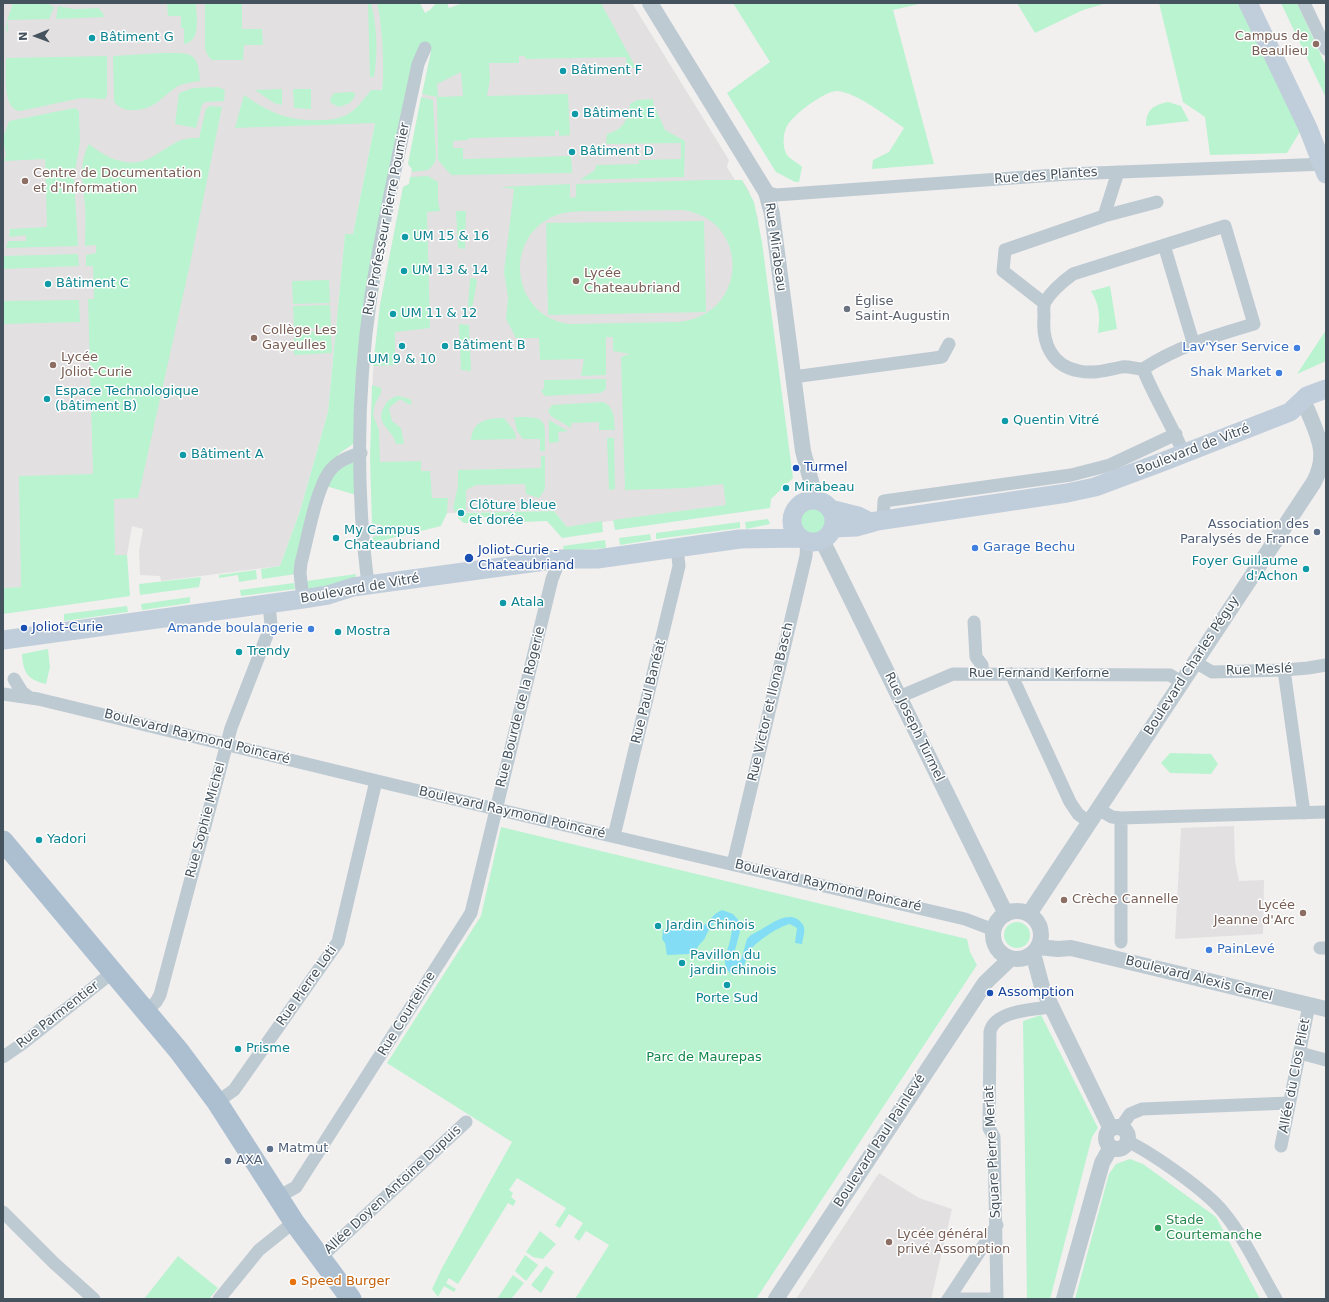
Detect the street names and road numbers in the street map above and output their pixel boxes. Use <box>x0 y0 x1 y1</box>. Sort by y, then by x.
street label: Rue Professeur Pierre Poumier <box>361 121 413 317</box>
street label: Rue des Plantes <box>994 165 1098 187</box>
street label: Rue Mirabeau <box>761 202 789 292</box>
street label: Boulevard de Vitré <box>1134 421 1252 479</box>
street label: Boulevard de Vitré <box>299 571 421 607</box>
street label: Boulevard Charles Péguy <box>1141 594 1243 738</box>
street label: Rue Victor et Ilona Basch <box>745 621 797 783</box>
street label: Rue Bourde de la Rogerie <box>493 625 549 789</box>
street label: Rue Paul Banéat <box>629 639 669 745</box>
street label: Rue Meslé <box>1226 661 1292 679</box>
street label: Rue Fernand Kerforne <box>969 666 1109 682</box>
street label: Rue Joseph Turmel <box>881 670 947 784</box>
street label: Boulevard Raymond Poincaré <box>103 706 291 768</box>
street label: Rue Sophie Michel <box>183 760 229 880</box>
street label: Boulevard Raymond Poincaré <box>417 784 607 842</box>
street label: Boulevard Raymond Poincaré <box>733 857 923 915</box>
street label: Rue Pierre Loti <box>274 943 340 1029</box>
street label: Boulevard Alexis Carrel <box>1124 953 1274 1005</box>
street label: Rue Courteline <box>375 969 439 1059</box>
street label: Rue Parmentier <box>14 978 102 1052</box>
street label: Allée du Clos Pilet <box>1276 1017 1314 1135</box>
street label: Boulevard Paul Painlevé <box>831 1072 929 1210</box>
street label: Square Pierre Merlat <box>982 1085 1004 1219</box>
street label: Allée Doyen Antoine Dupuis <box>321 1122 465 1258</box>

